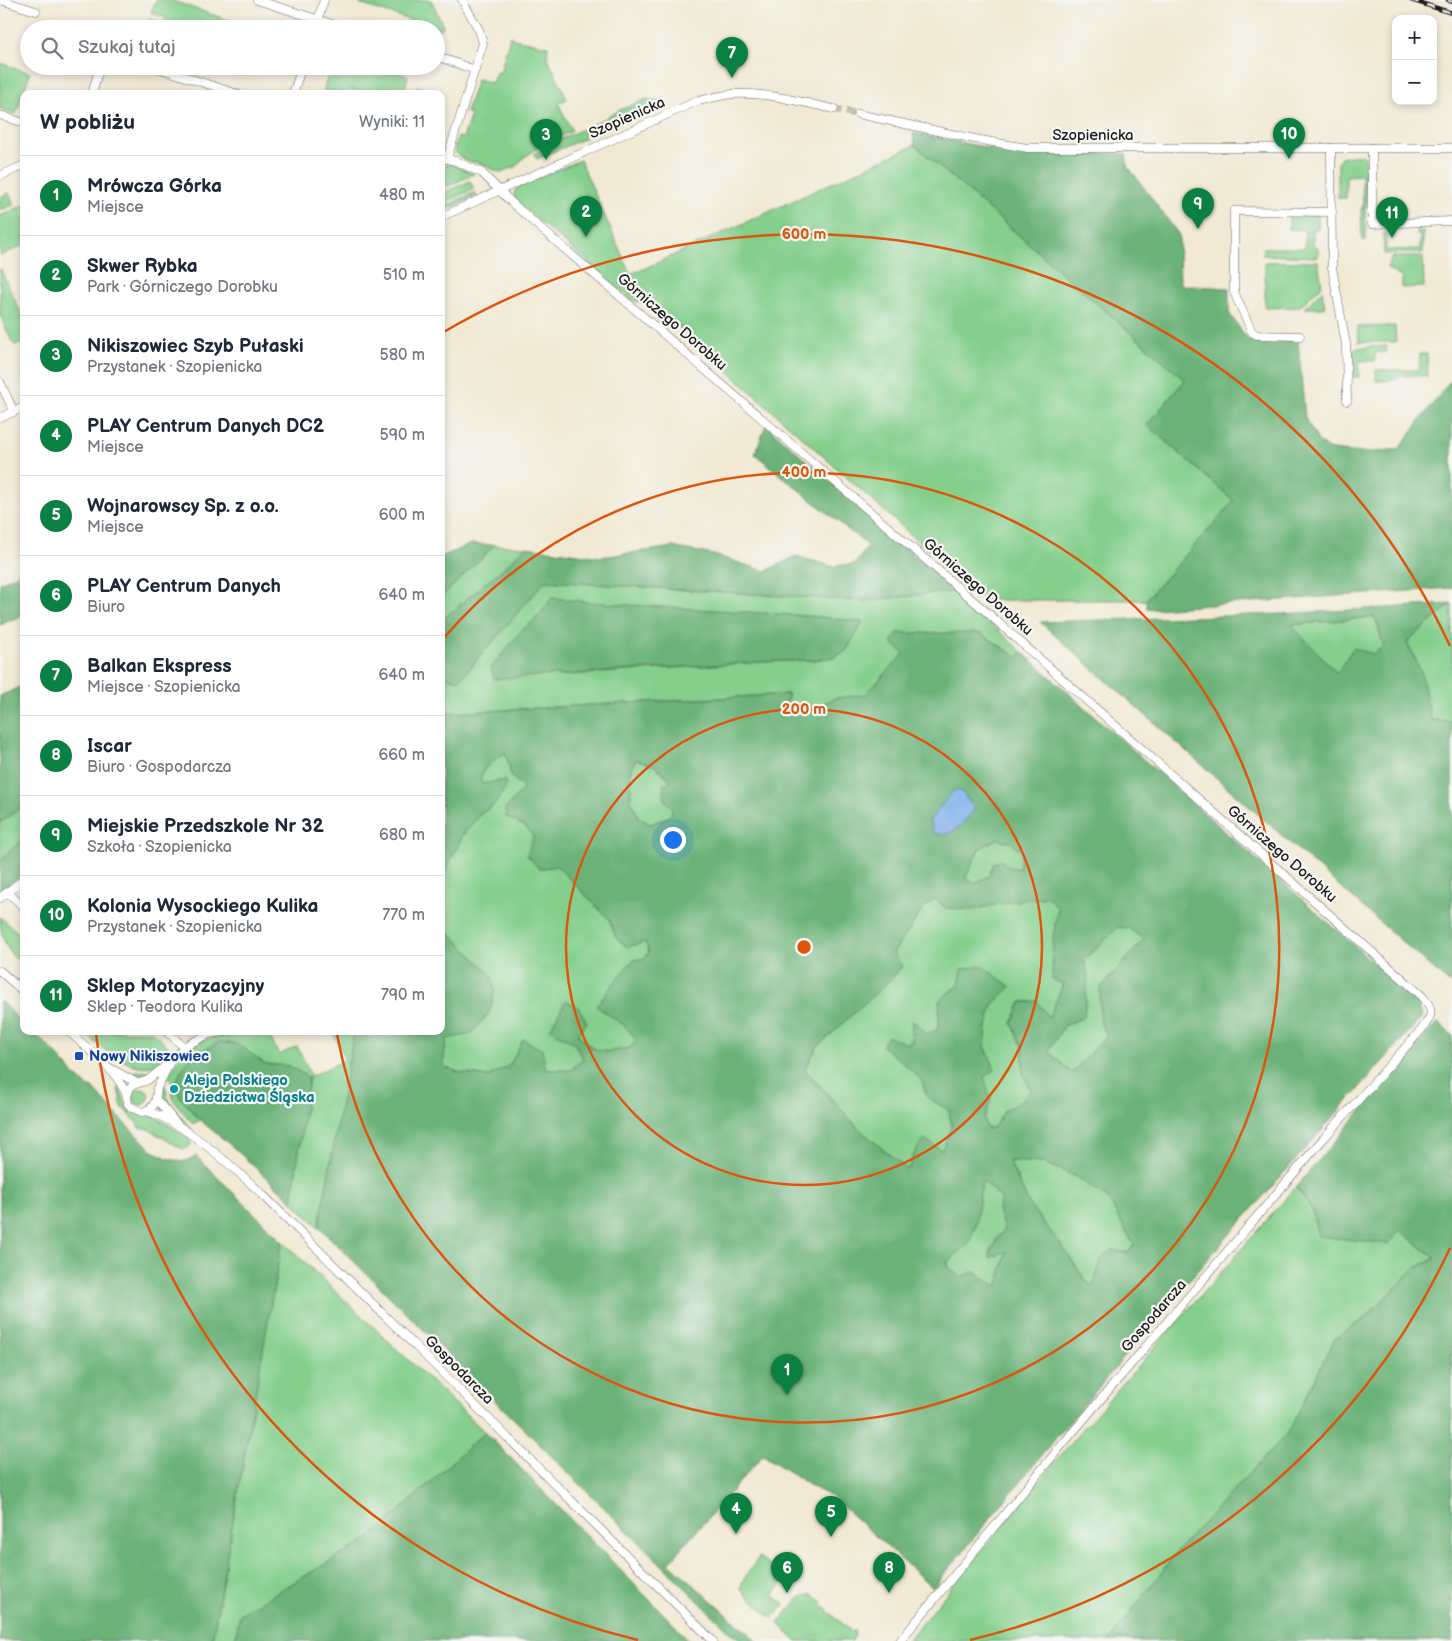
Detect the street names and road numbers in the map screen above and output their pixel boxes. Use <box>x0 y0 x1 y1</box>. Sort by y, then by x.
street label: Szopienicka <box>586 93 668 143</box>
street label: Szopienicka <box>1052 126 1134 145</box>
street label: Górniczego Dorobku <box>613 269 731 375</box>
street label: Górniczego Dorobku <box>919 534 1037 640</box>
street label: Górniczego Dorobku <box>1223 801 1341 907</box>
street label: Gospodarcza <box>1117 1276 1191 1356</box>
street label: Gospodarcza <box>420 1331 498 1409</box>

